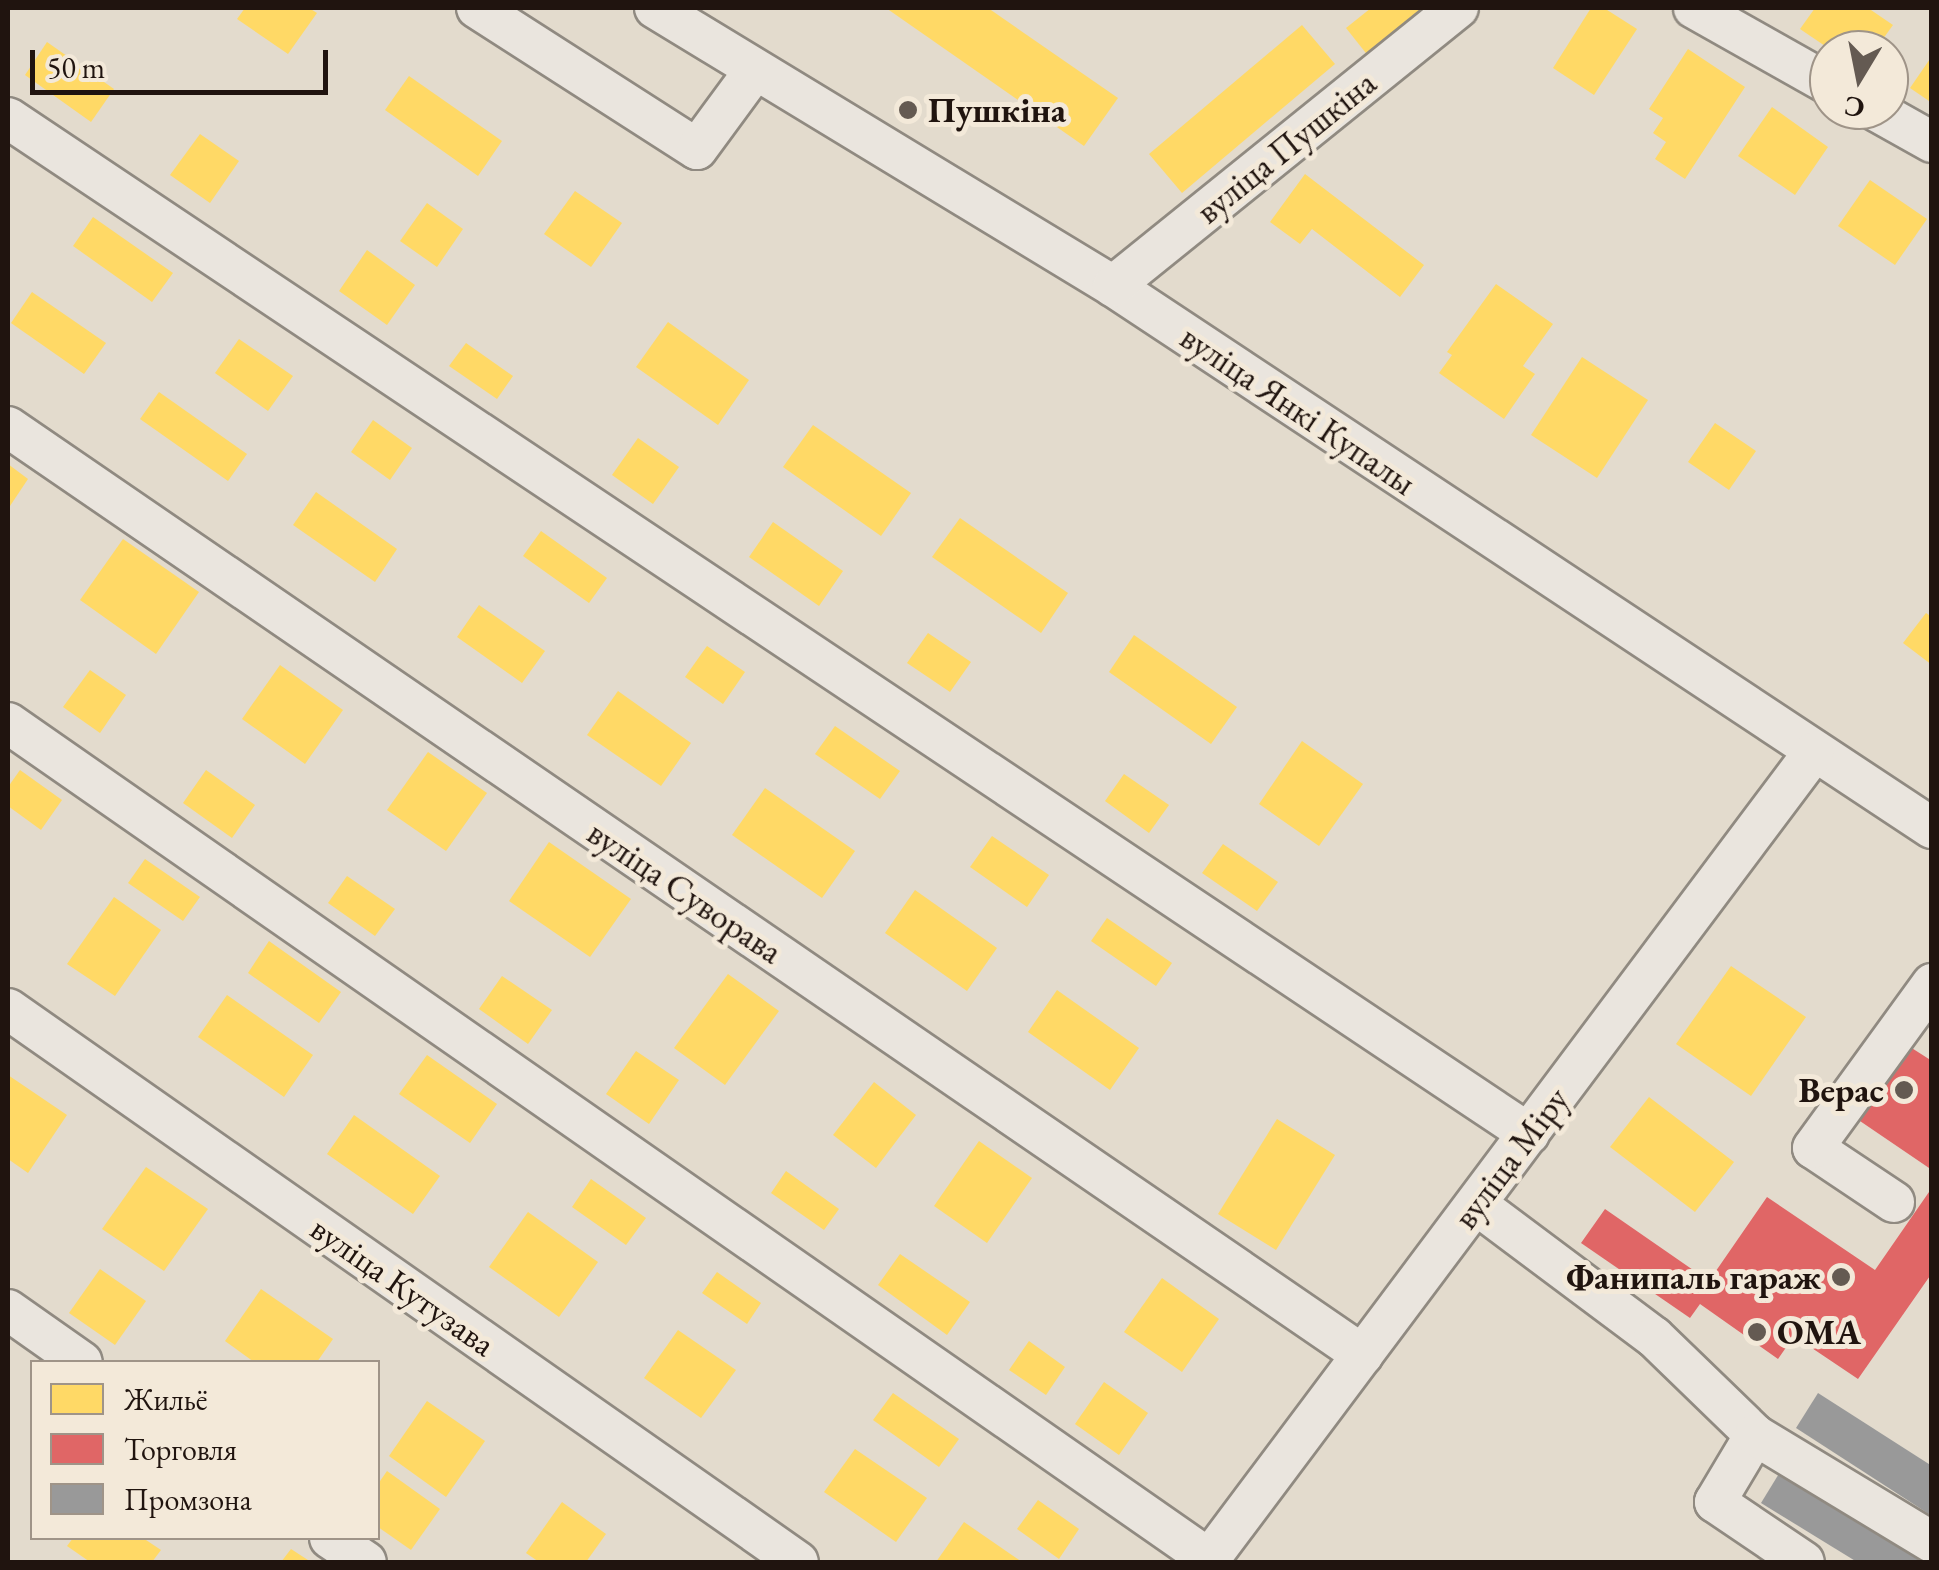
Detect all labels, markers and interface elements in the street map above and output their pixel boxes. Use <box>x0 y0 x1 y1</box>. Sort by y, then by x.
scale bar <box>35 30 332 92</box>
north arrow <box>1809 30 1909 130</box>
text: 50 m <box>47 48 105 87</box>
street label: вуліца Пушкіна <box>1188 62 1384 232</box>
text: С <box>1841 88 1867 127</box>
place label: Пушкіна <box>928 89 1066 131</box>
marker: Пушкіна <box>897 99 919 121</box>
street label: вуліца Янкі Купалы <box>1173 316 1423 504</box>
street label: вуліца Суворава <box>580 811 790 973</box>
place label: Верас <box>1799 1069 1884 1111</box>
street label: вуліца Міру <box>1444 1079 1578 1237</box>
marker: Верас <box>1893 1079 1915 1101</box>
street label: вуліца Кутузава <box>303 1207 503 1365</box>
place label: Фанипаль гараж <box>1566 1256 1821 1298</box>
marker: Фанипаль гараж <box>1830 1266 1852 1288</box>
place label: ОМА <box>1777 1311 1861 1353</box>
marker: ОМА <box>1746 1321 1768 1343</box>
legend <box>30 1360 380 1540</box>
text: Жильё <box>124 1380 208 1419</box>
text: Торговля <box>124 1430 237 1469</box>
text: Промзона <box>124 1480 252 1519</box>

